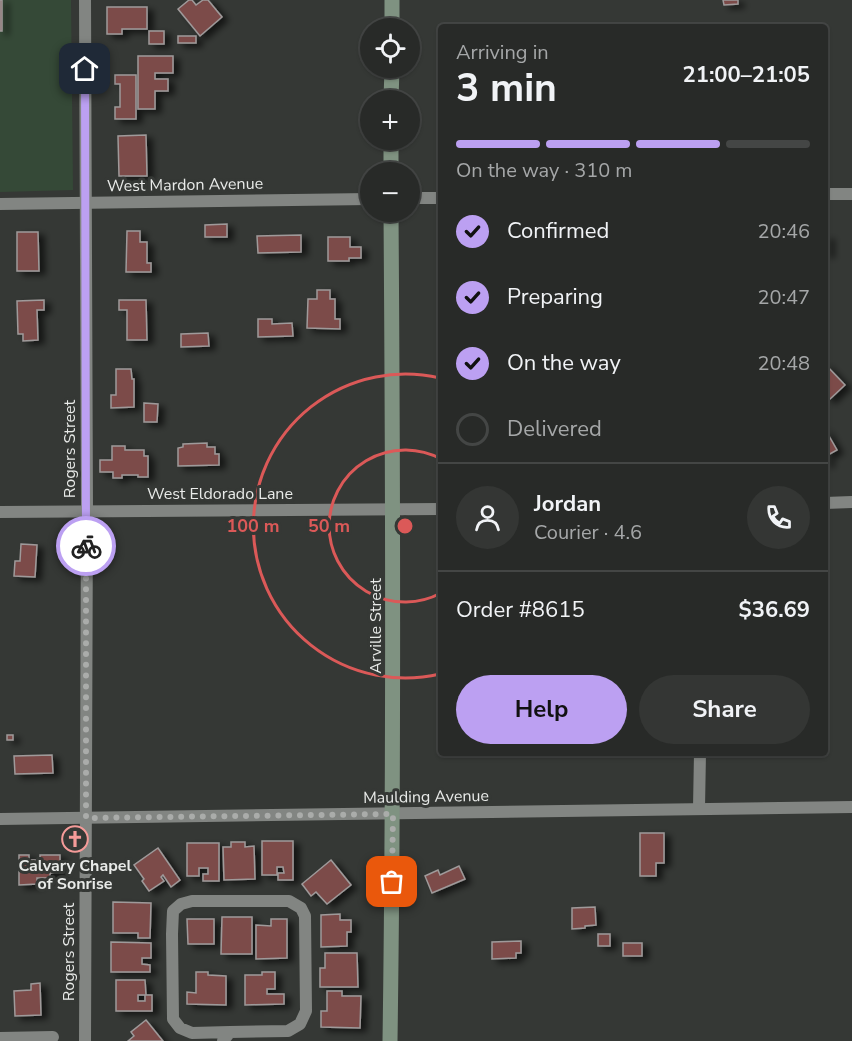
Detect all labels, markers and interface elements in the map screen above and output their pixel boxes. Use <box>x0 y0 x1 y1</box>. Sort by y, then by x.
map controls <box>360 18 420 222</box>
button: locate <box>360 18 420 78</box>
text: Arriving in <box>456 39 549 66</box>
pin <box>59 43 110 94</box>
icon: home <box>68 52 101 85</box>
text: 21:00–21:05 <box>682 60 810 90</box>
text: 3 min <box>456 62 557 115</box>
button: + <box>360 90 420 150</box>
text: On the way · 310 m <box>456 157 632 184</box>
button: − <box>360 162 420 222</box>
street label: West Mardon Avenue <box>107 173 263 197</box>
icon: check <box>456 215 489 248</box>
text: Confirmed <box>507 216 609 246</box>
text: 20:46 <box>757 218 810 245</box>
icon: check <box>456 281 489 314</box>
text: Preparing <box>507 282 603 312</box>
text: 20:47 <box>757 284 810 311</box>
icon: check <box>456 347 489 380</box>
text: On the way <box>507 348 621 378</box>
text: 20:48 <box>757 350 810 377</box>
street label: Rogers Street <box>59 399 81 498</box>
text: Delivered <box>507 414 602 444</box>
street label: West Eldorado Lane <box>147 483 293 505</box>
button: person <box>456 486 519 549</box>
button: phone <box>747 486 810 549</box>
text: Jordan <box>534 489 601 519</box>
text: 100 m <box>226 514 280 538</box>
text: 50 m <box>308 514 350 538</box>
courier <box>56 516 116 576</box>
centre of rings <box>395 516 415 536</box>
text: Courier · 4.6 <box>534 519 642 546</box>
icon: bike <box>70 530 103 563</box>
street label: Arville Street <box>365 578 387 674</box>
text: Order #8615 <box>456 595 585 625</box>
text: $36.69 <box>739 595 810 625</box>
button: Help <box>456 675 627 744</box>
button: Share <box>639 675 810 744</box>
street label: Maulding Avenue <box>363 785 489 809</box>
church icon: Calvary Chapel of Sonrise <box>60 824 90 854</box>
place label: Calvary Chapel of Sonrise <box>18 855 132 895</box>
pin <box>366 856 417 907</box>
icon: bag <box>375 865 408 898</box>
street label: Rogers Street <box>58 902 80 1001</box>

